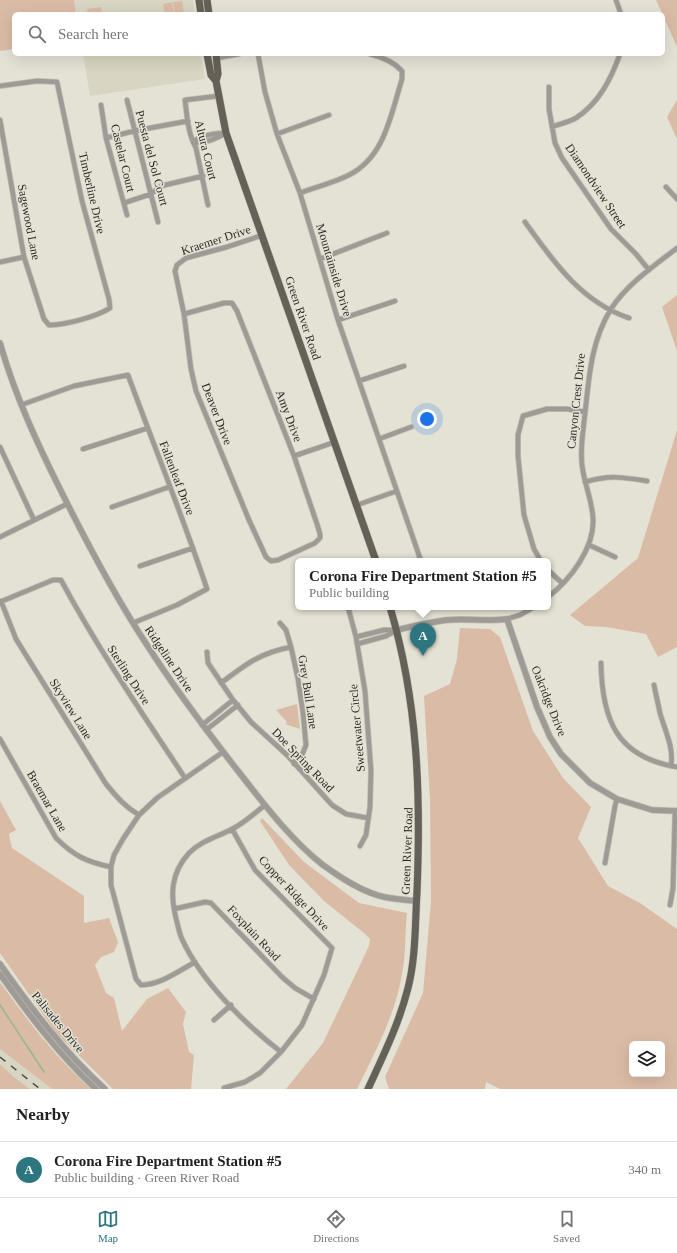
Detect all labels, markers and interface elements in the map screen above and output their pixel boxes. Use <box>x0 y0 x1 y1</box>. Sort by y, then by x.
search box <box>12 12 665 56</box>
icon: search <box>26 23 48 45</box>
text: Search here <box>58 26 128 42</box>
street label: Puesta del Sol Court <box>133 109 172 208</box>
street label: Altura Court <box>192 119 220 182</box>
street label: Castelar Court <box>108 123 138 194</box>
street label: Diamondview Street <box>563 141 630 231</box>
street label: Timberline Drive <box>76 151 108 235</box>
street label: Sagewood Lane <box>15 183 43 261</box>
street label: Kraemer Drive <box>179 222 253 258</box>
street label: Mountainside Drive <box>313 222 355 318</box>
street label: Green River Road <box>282 274 324 362</box>
street label: Canyon Crest Drive <box>564 353 588 449</box>
street label: Deaver Drive <box>199 381 235 447</box>
street label: Amy Drive <box>273 388 305 444</box>
your location <box>417 409 437 429</box>
street label: Fallenleaf Drive <box>156 439 198 517</box>
popup <box>295 558 551 610</box>
text: Corona Fire Department Station #5 <box>309 568 537 584</box>
text: Public building <box>309 585 389 600</box>
street label: Ridgeline Drive <box>142 623 196 695</box>
pin: A <box>410 623 436 656</box>
street label: Sterling Drive <box>105 643 153 707</box>
street label: Grey Bull Lane <box>295 654 321 730</box>
street label: Oakridge Drive <box>528 664 570 738</box>
street label: Skyview Lane <box>47 676 95 742</box>
street label: Sweetwater Circle <box>346 683 368 773</box>
street label: Doe Spring Road <box>269 725 337 795</box>
street label: Braemar Lane <box>24 768 70 834</box>
street label: Green River Road <box>398 807 416 895</box>
street label: Copper Ridge Drive <box>256 853 332 933</box>
street label: Foxplain Road <box>225 902 283 964</box>
street label: Palisades Drive <box>29 988 87 1056</box>
map controls <box>629 1041 665 1077</box>
button: layers <box>629 1041 665 1077</box>
text: Nearby <box>16 1105 70 1124</box>
text: Corona Fire Department Station #5 <box>54 1153 282 1169</box>
text: A <box>24 1162 34 1177</box>
text: 340 m <box>628 1162 661 1177</box>
text: Public building · Green River Road <box>54 1170 239 1185</box>
tab: Map <box>97 1208 119 1244</box>
tab: Directions <box>313 1208 359 1244</box>
tab: Saved <box>553 1208 580 1244</box>

